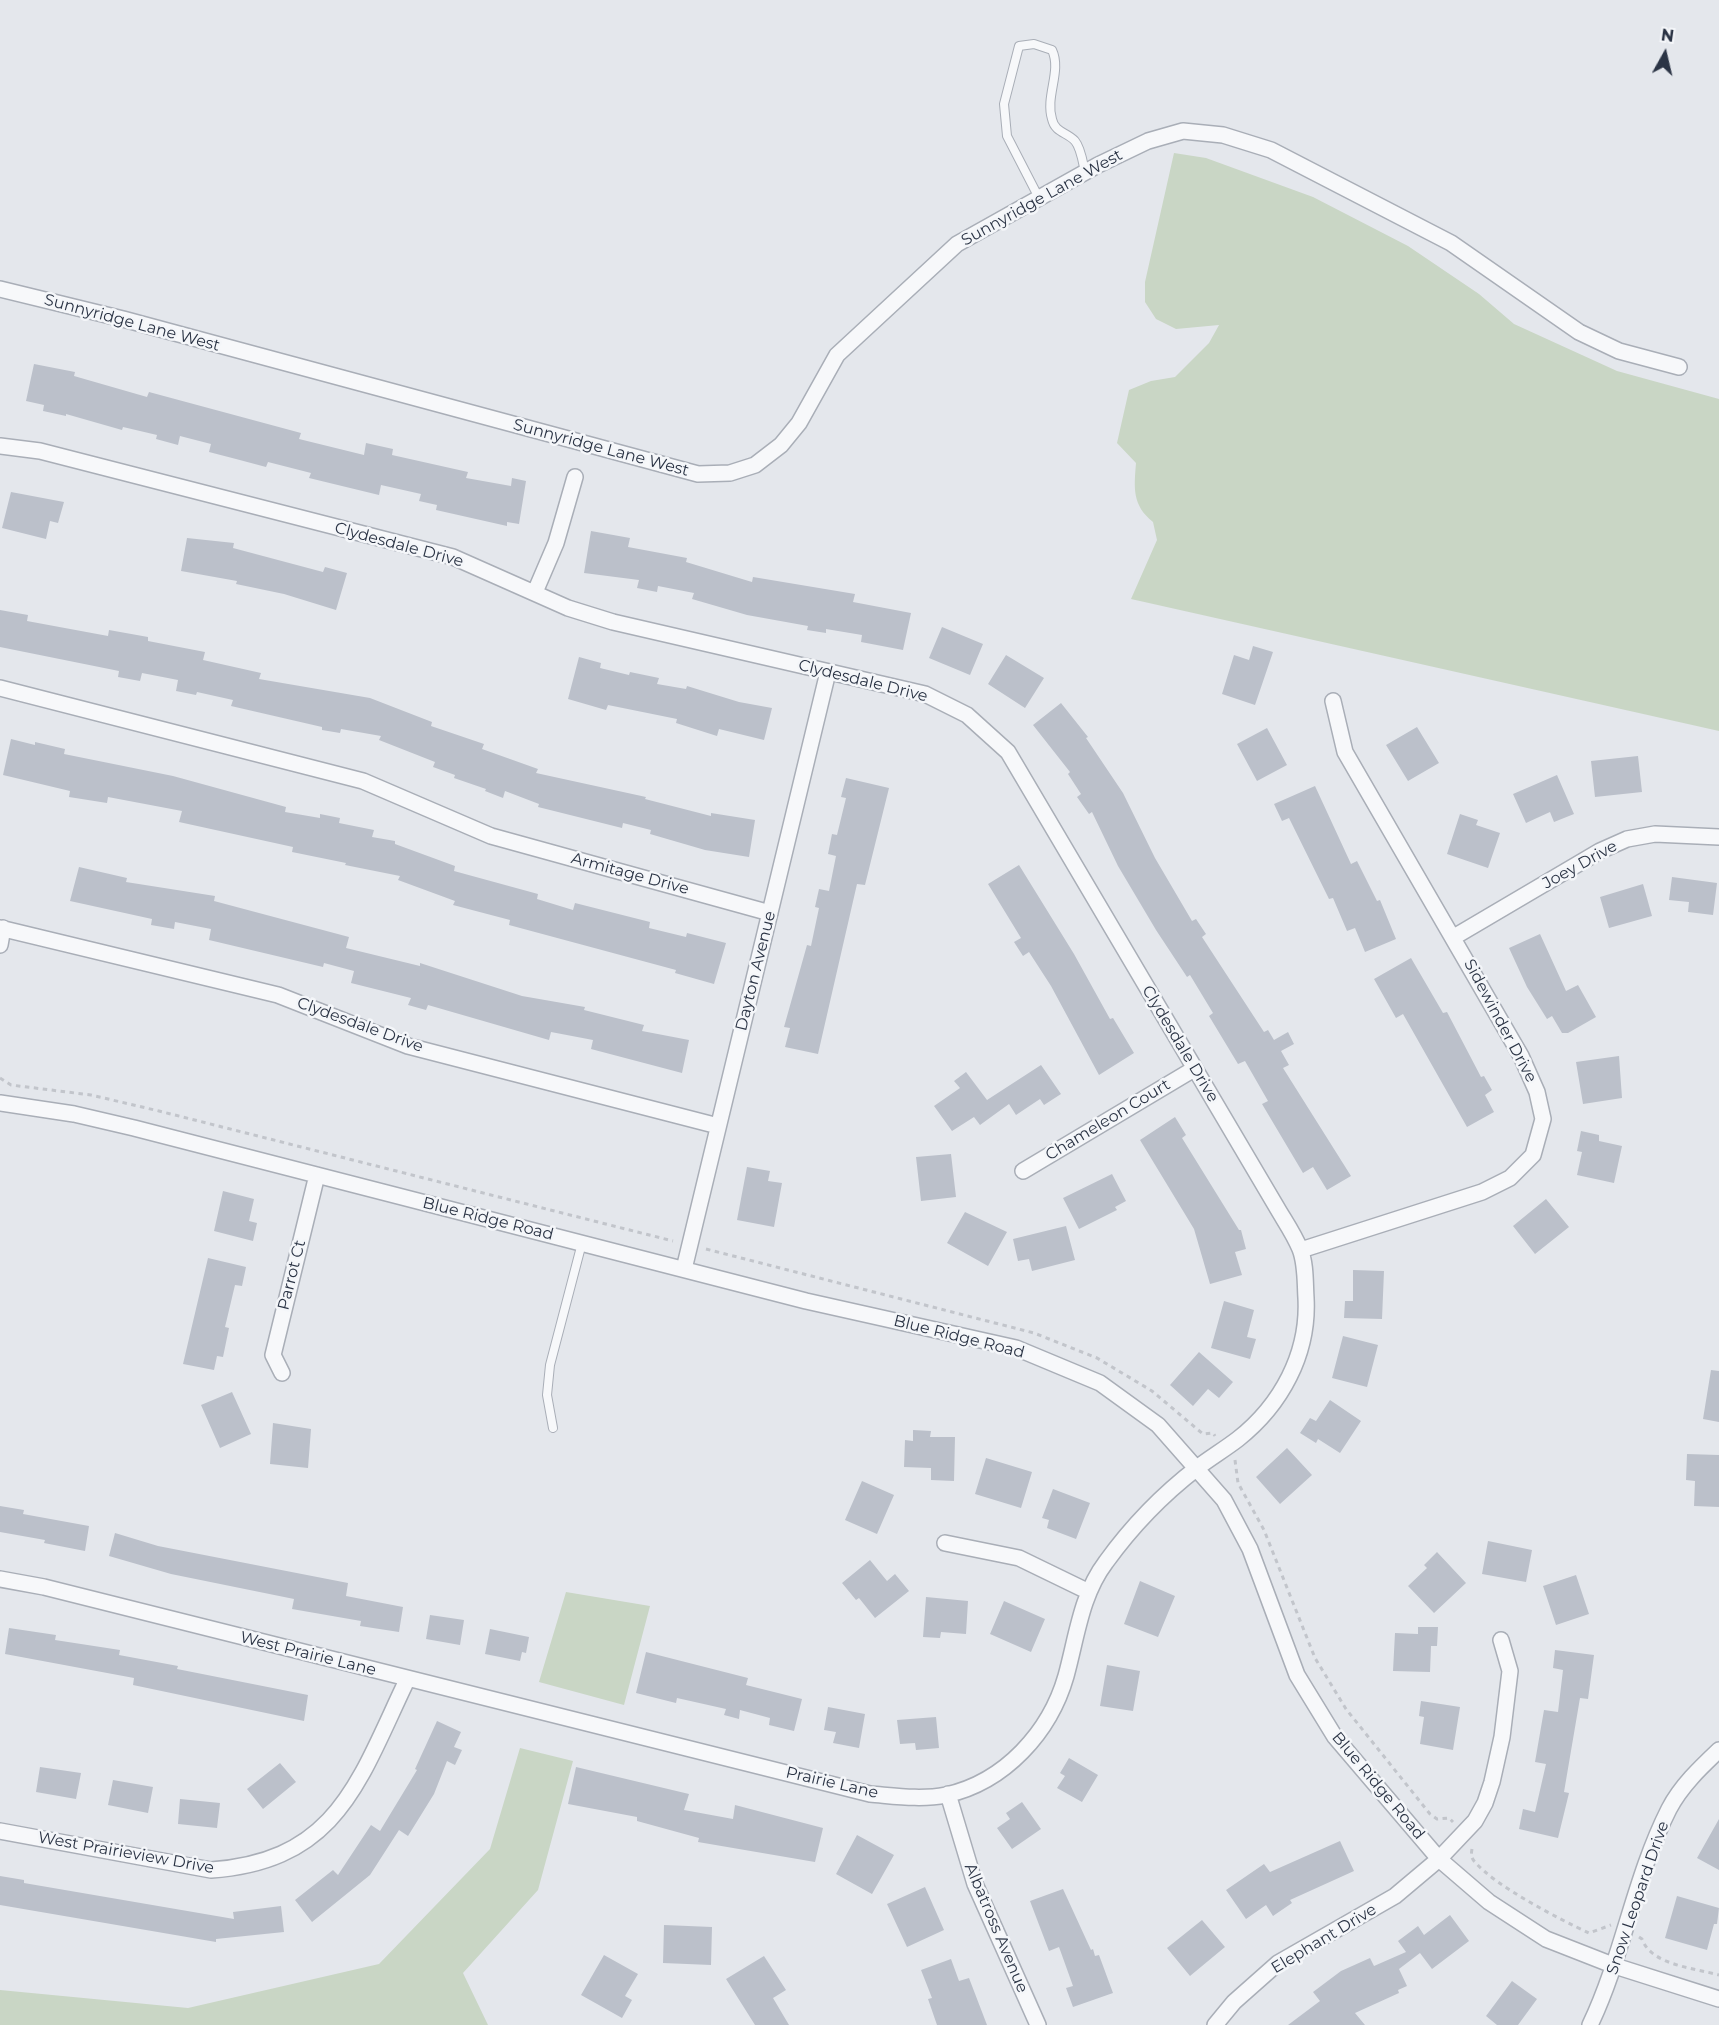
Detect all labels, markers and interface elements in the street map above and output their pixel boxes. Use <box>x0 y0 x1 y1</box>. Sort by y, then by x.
north arrow <box>1635 24 1695 84</box>
text: N <box>1660 25 1675 46</box>
street label: Sunnyridge Lane West <box>958 146 1126 250</box>
street label: Sunnyridge Lane West <box>42 290 222 356</box>
street label: Sunnyridge Lane West <box>511 415 691 481</box>
street label: Clydesdale Drive <box>332 519 466 571</box>
street label: Clydesdale Drive <box>796 656 930 706</box>
street label: Joey Drive <box>1539 837 1621 893</box>
street label: Armitage Drive <box>569 849 691 899</box>
street label: Dayton Avenue <box>732 909 780 1033</box>
street label: Sidewinder Drive <box>1459 956 1541 1086</box>
street label: Clydesdale Drive <box>1138 982 1222 1106</box>
street label: Clydesdale Drive <box>294 993 426 1057</box>
street label: Chameleon Court <box>1042 1075 1174 1165</box>
street label: Blue Ridge Road <box>421 1193 555 1245</box>
street label: Parrot Ct <box>274 1238 310 1312</box>
street label: Blue Ridge Road <box>892 1311 1026 1363</box>
street label: West Prairie Lane <box>238 1628 378 1680</box>
street label: Blue Ridge Road <box>1327 1728 1429 1844</box>
street label: Prairie Lane <box>784 1763 880 1803</box>
street label: Snow Leopard Drive <box>1603 1819 1673 1977</box>
street label: West Prairieview Drive <box>36 1828 216 1878</box>
street label: Albatross Avenue <box>960 1860 1032 1996</box>
street label: Elephant Drive <box>1268 1900 1380 1978</box>

